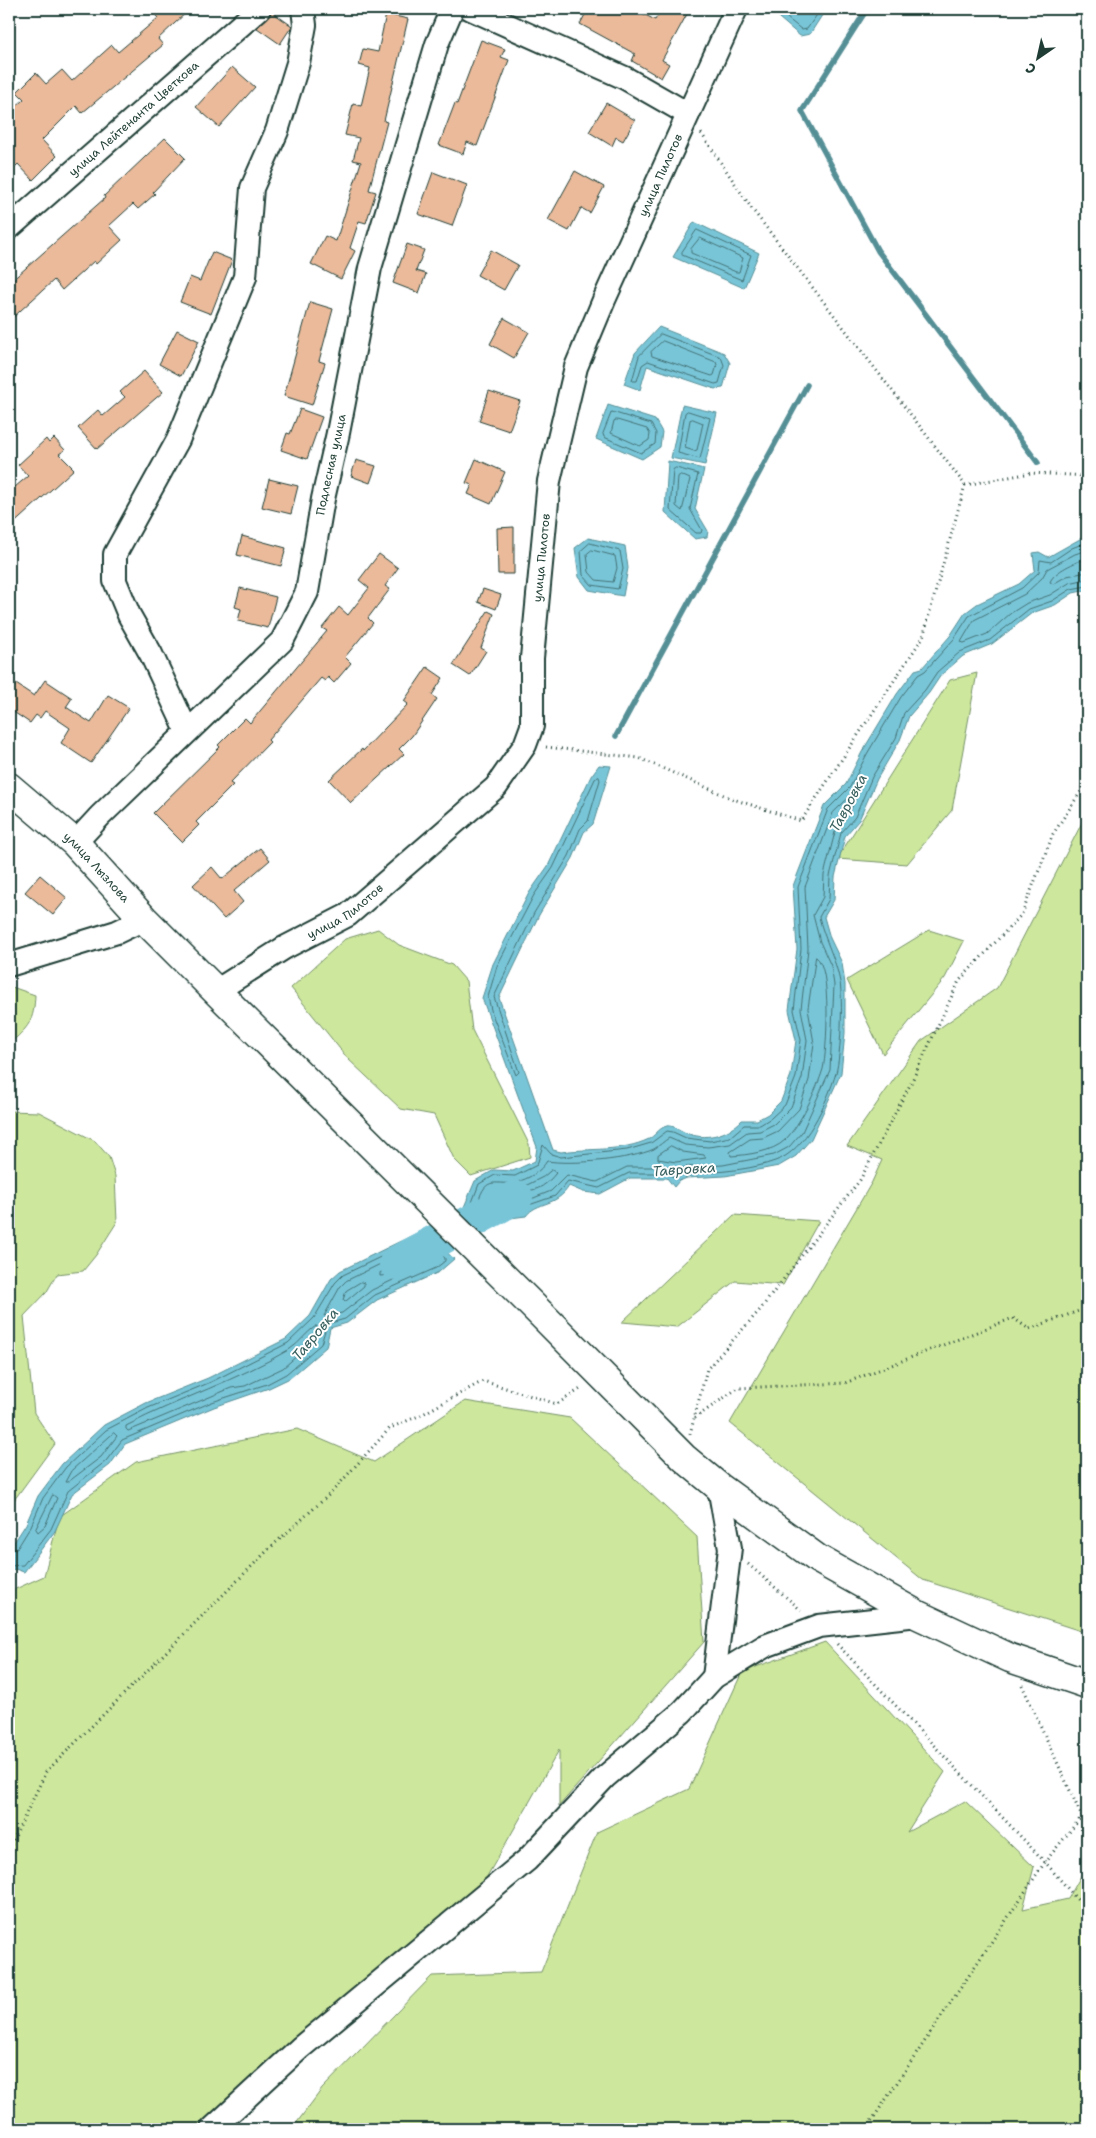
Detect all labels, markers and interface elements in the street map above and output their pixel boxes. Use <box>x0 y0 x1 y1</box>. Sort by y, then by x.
north arrow <box>1014 32 1064 82</box>
street label: улица Лейтенанта Цветкова <box>65 57 203 180</box>
text: С <box>1022 59 1039 79</box>
street label: улица Пилотов <box>635 131 686 219</box>
street label: Подлесная улица <box>312 412 350 516</box>
street label: улица Пилотов <box>529 513 554 603</box>
water label: Тавровка <box>825 771 871 835</box>
street label: улица Лызлова <box>60 829 134 906</box>
street label: улица Пилотов <box>304 880 387 943</box>
water label: Тавровка <box>652 1158 716 1180</box>
water label: Тавровка <box>288 1304 342 1364</box>

